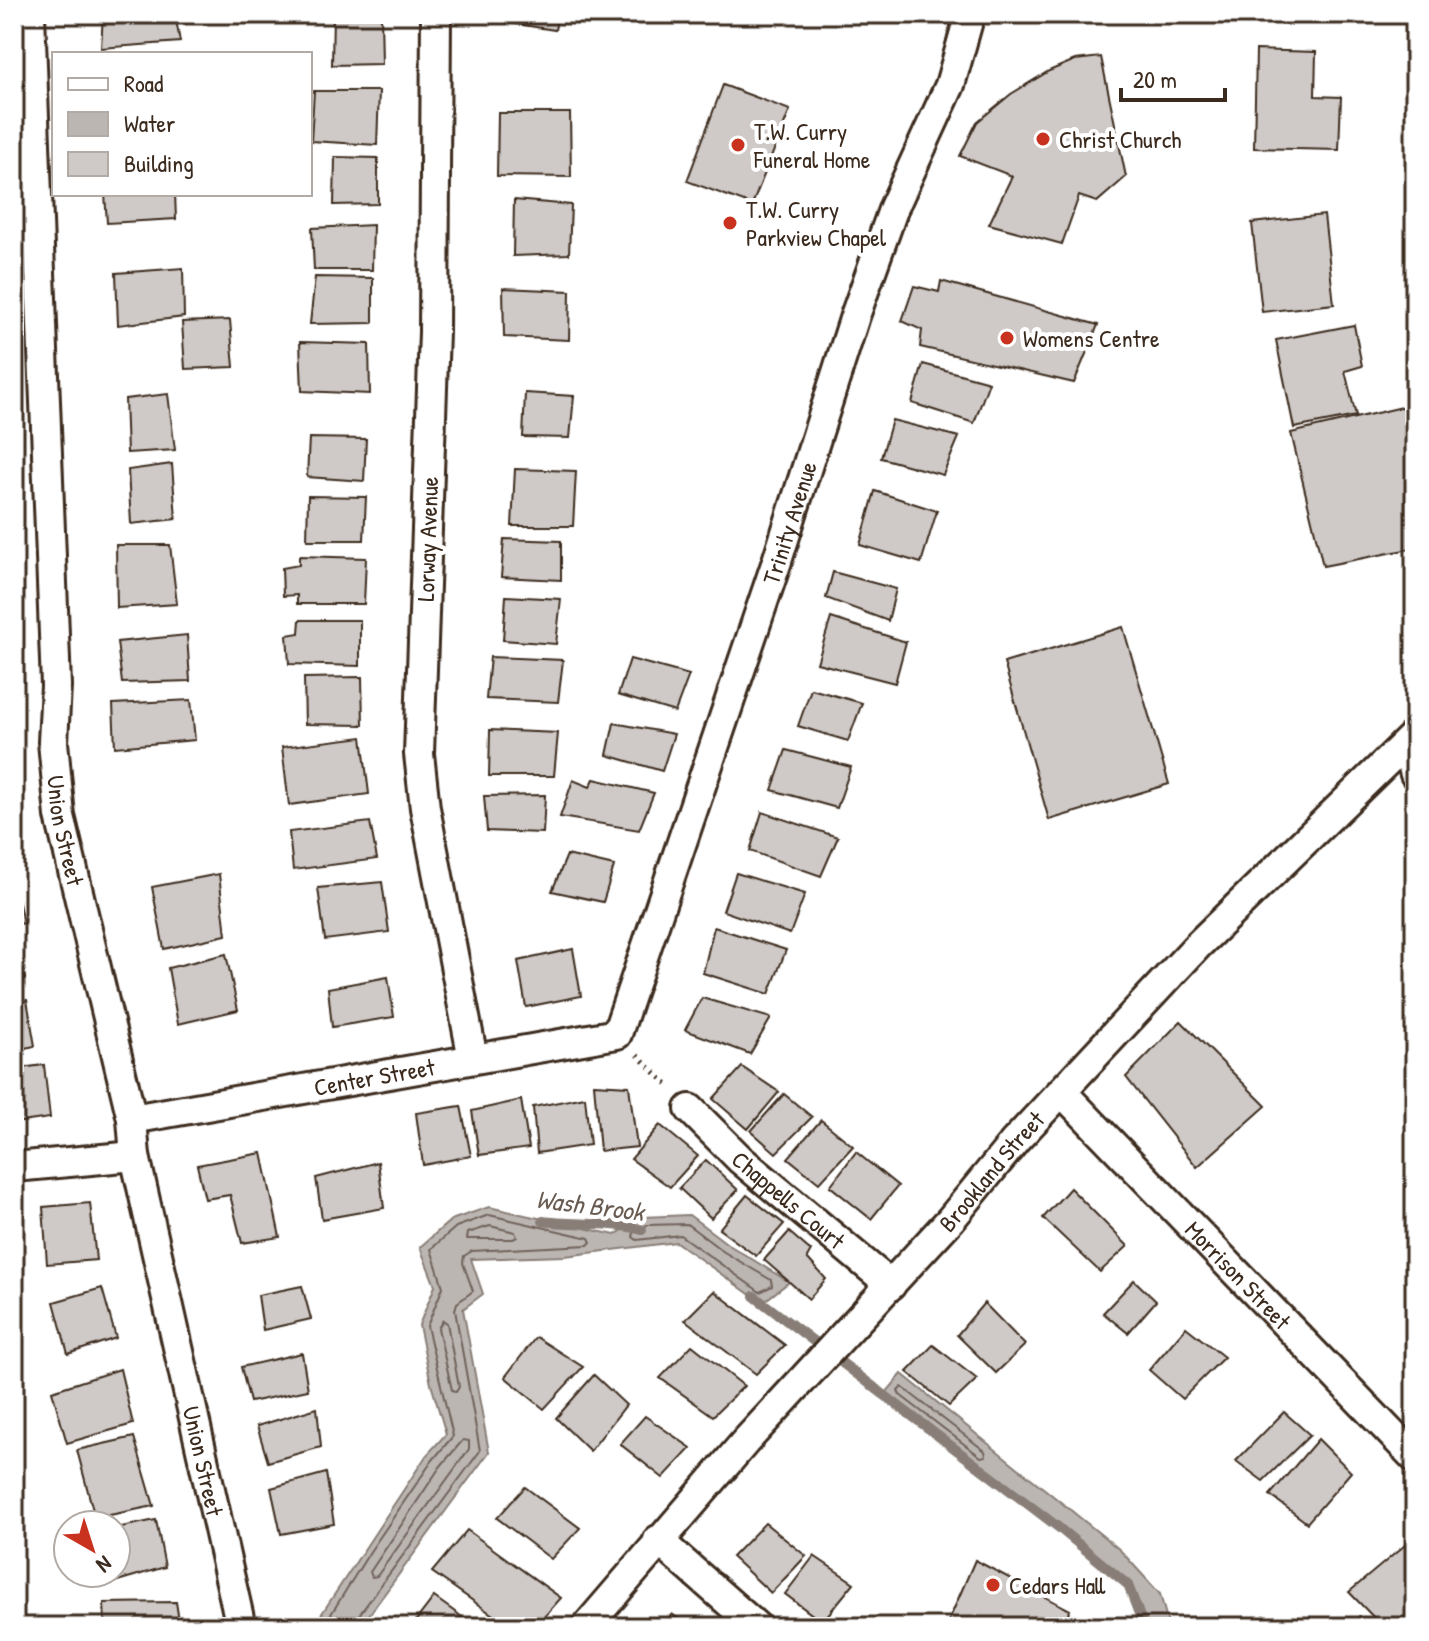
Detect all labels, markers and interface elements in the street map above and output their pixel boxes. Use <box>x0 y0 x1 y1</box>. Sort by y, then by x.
legend <box>52 52 312 196</box>
scale bar <box>1121 52 1225 102</box>
text: 20 m <box>1133 63 1177 95</box>
text: Road <box>124 67 163 99</box>
text: Water <box>124 107 175 139</box>
place label: T.W. Curry Funeral Home <box>753 115 871 175</box>
place label: Christ Church <box>1059 123 1181 155</box>
marker: Christ Church <box>1034 130 1052 148</box>
marker: T.W. Curry Funeral Home <box>729 136 747 154</box>
text: Building <box>124 147 194 179</box>
place label: T.W. Curry Parkview Chapel <box>746 193 887 253</box>
marker: T.W. Curry Parkview Chapel <box>721 214 739 232</box>
place label: Womens Centre <box>1023 322 1160 354</box>
marker: Womens Centre <box>998 329 1016 347</box>
street label: Trinity Avenue <box>754 457 824 588</box>
street label: Lorway Avenue <box>409 476 445 602</box>
street label: Union Street <box>40 774 92 889</box>
street label: Center Street <box>311 1050 438 1103</box>
street label: Brookland Street <box>931 1103 1052 1238</box>
street label: Chappells Court <box>725 1144 852 1257</box>
water label: Wash Brook <box>534 1181 648 1229</box>
street label: Morrison Street <box>1179 1214 1299 1337</box>
street label: Union Street <box>176 1403 232 1520</box>
north arrow <box>52 1509 132 1589</box>
text: N <box>90 1549 119 1580</box>
place label: Cedars Hall <box>1009 1569 1106 1601</box>
marker: Cedars Hall <box>984 1576 1002 1594</box>

